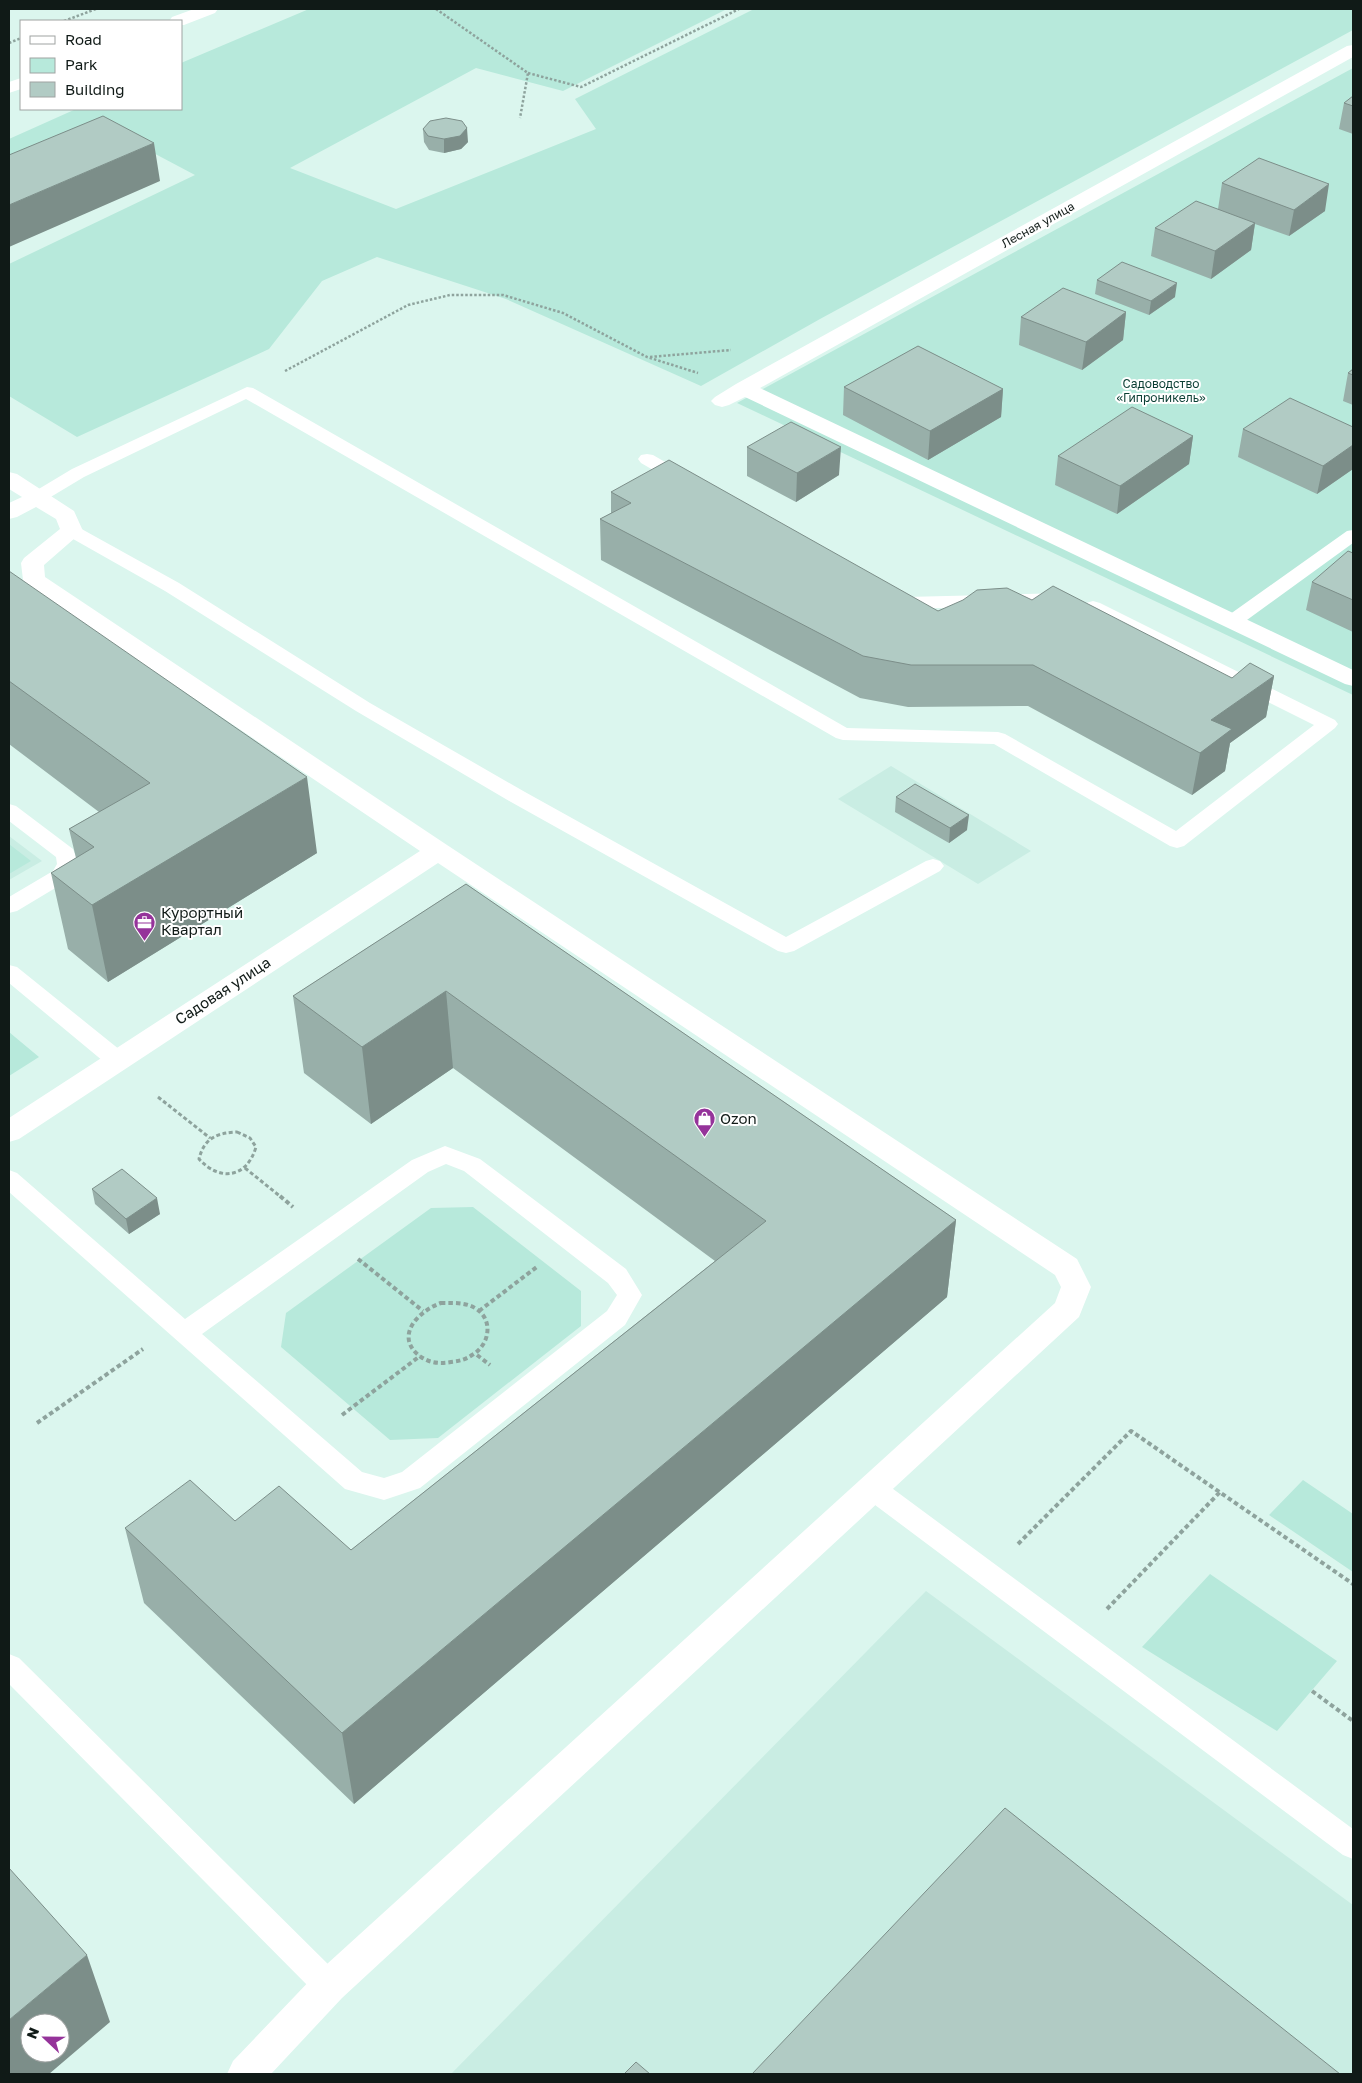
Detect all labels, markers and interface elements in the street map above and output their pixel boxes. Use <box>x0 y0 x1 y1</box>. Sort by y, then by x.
legend <box>20 20 182 110</box>
text: Road <box>65 30 102 48</box>
text: Park <box>65 55 98 73</box>
text: Building <box>65 80 125 98</box>
street label: Лесная улица <box>999 198 1077 251</box>
park label: Садоводство «Гипроникель» <box>1116 376 1206 405</box>
place label: Курортный Квартал <box>161 903 243 938</box>
office icon: Курортный Квартал <box>133 910 157 941</box>
street label: Садовая улица <box>171 953 273 1028</box>
shop icon: Ozon <box>692 1107 716 1138</box>
place label: Ozon <box>720 1109 757 1127</box>
north arrow <box>20 2013 70 2063</box>
text: N <box>23 2025 42 2041</box>

